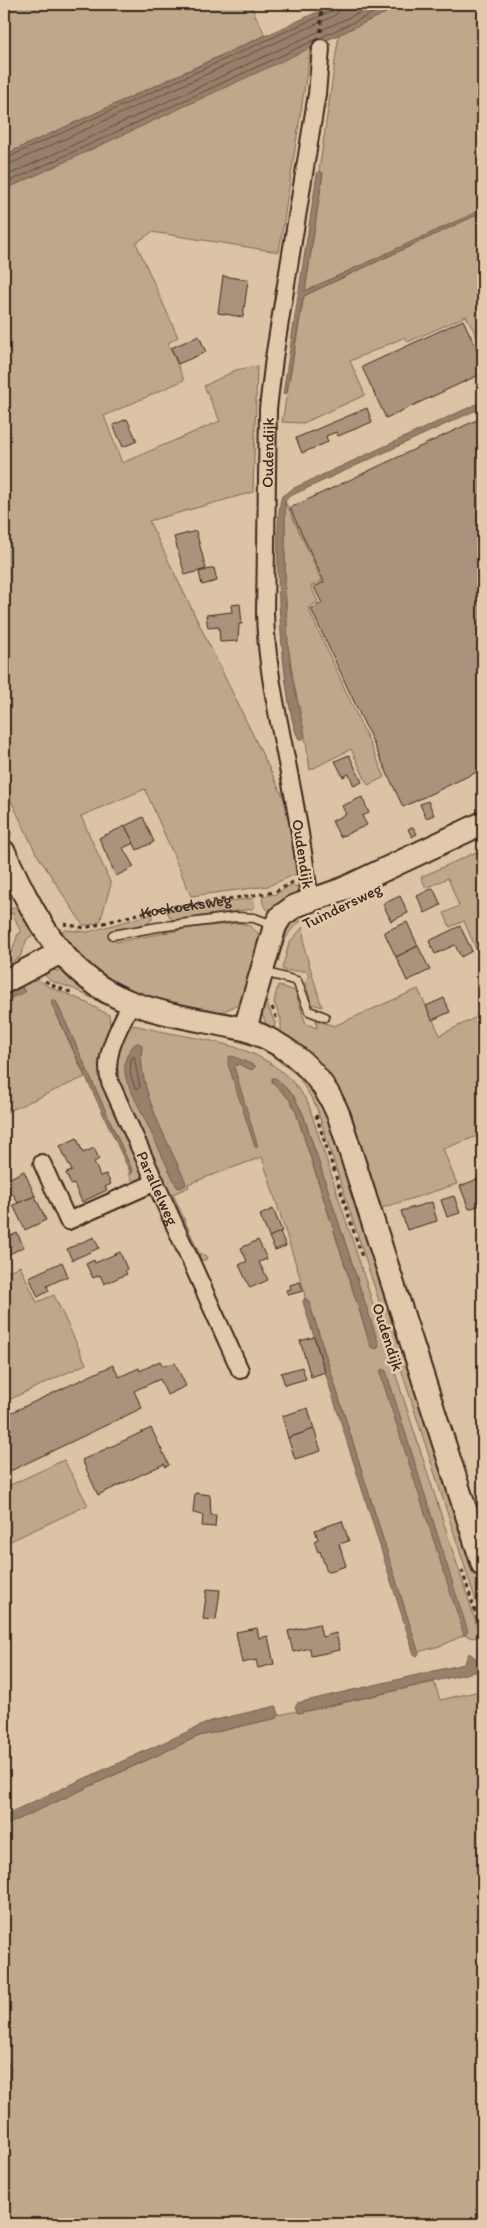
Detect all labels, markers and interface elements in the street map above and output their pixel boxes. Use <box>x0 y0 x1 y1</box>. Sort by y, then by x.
street label: Oudendijk <box>257 417 277 488</box>
street label: Oudendijk <box>288 818 318 890</box>
street label: Tuindersweg <box>299 878 386 933</box>
street label: Koekoeksweg <box>138 889 234 922</box>
street label: Parallelweg <box>133 1148 183 1229</box>
street label: Oudendijk <box>368 1301 408 1373</box>

